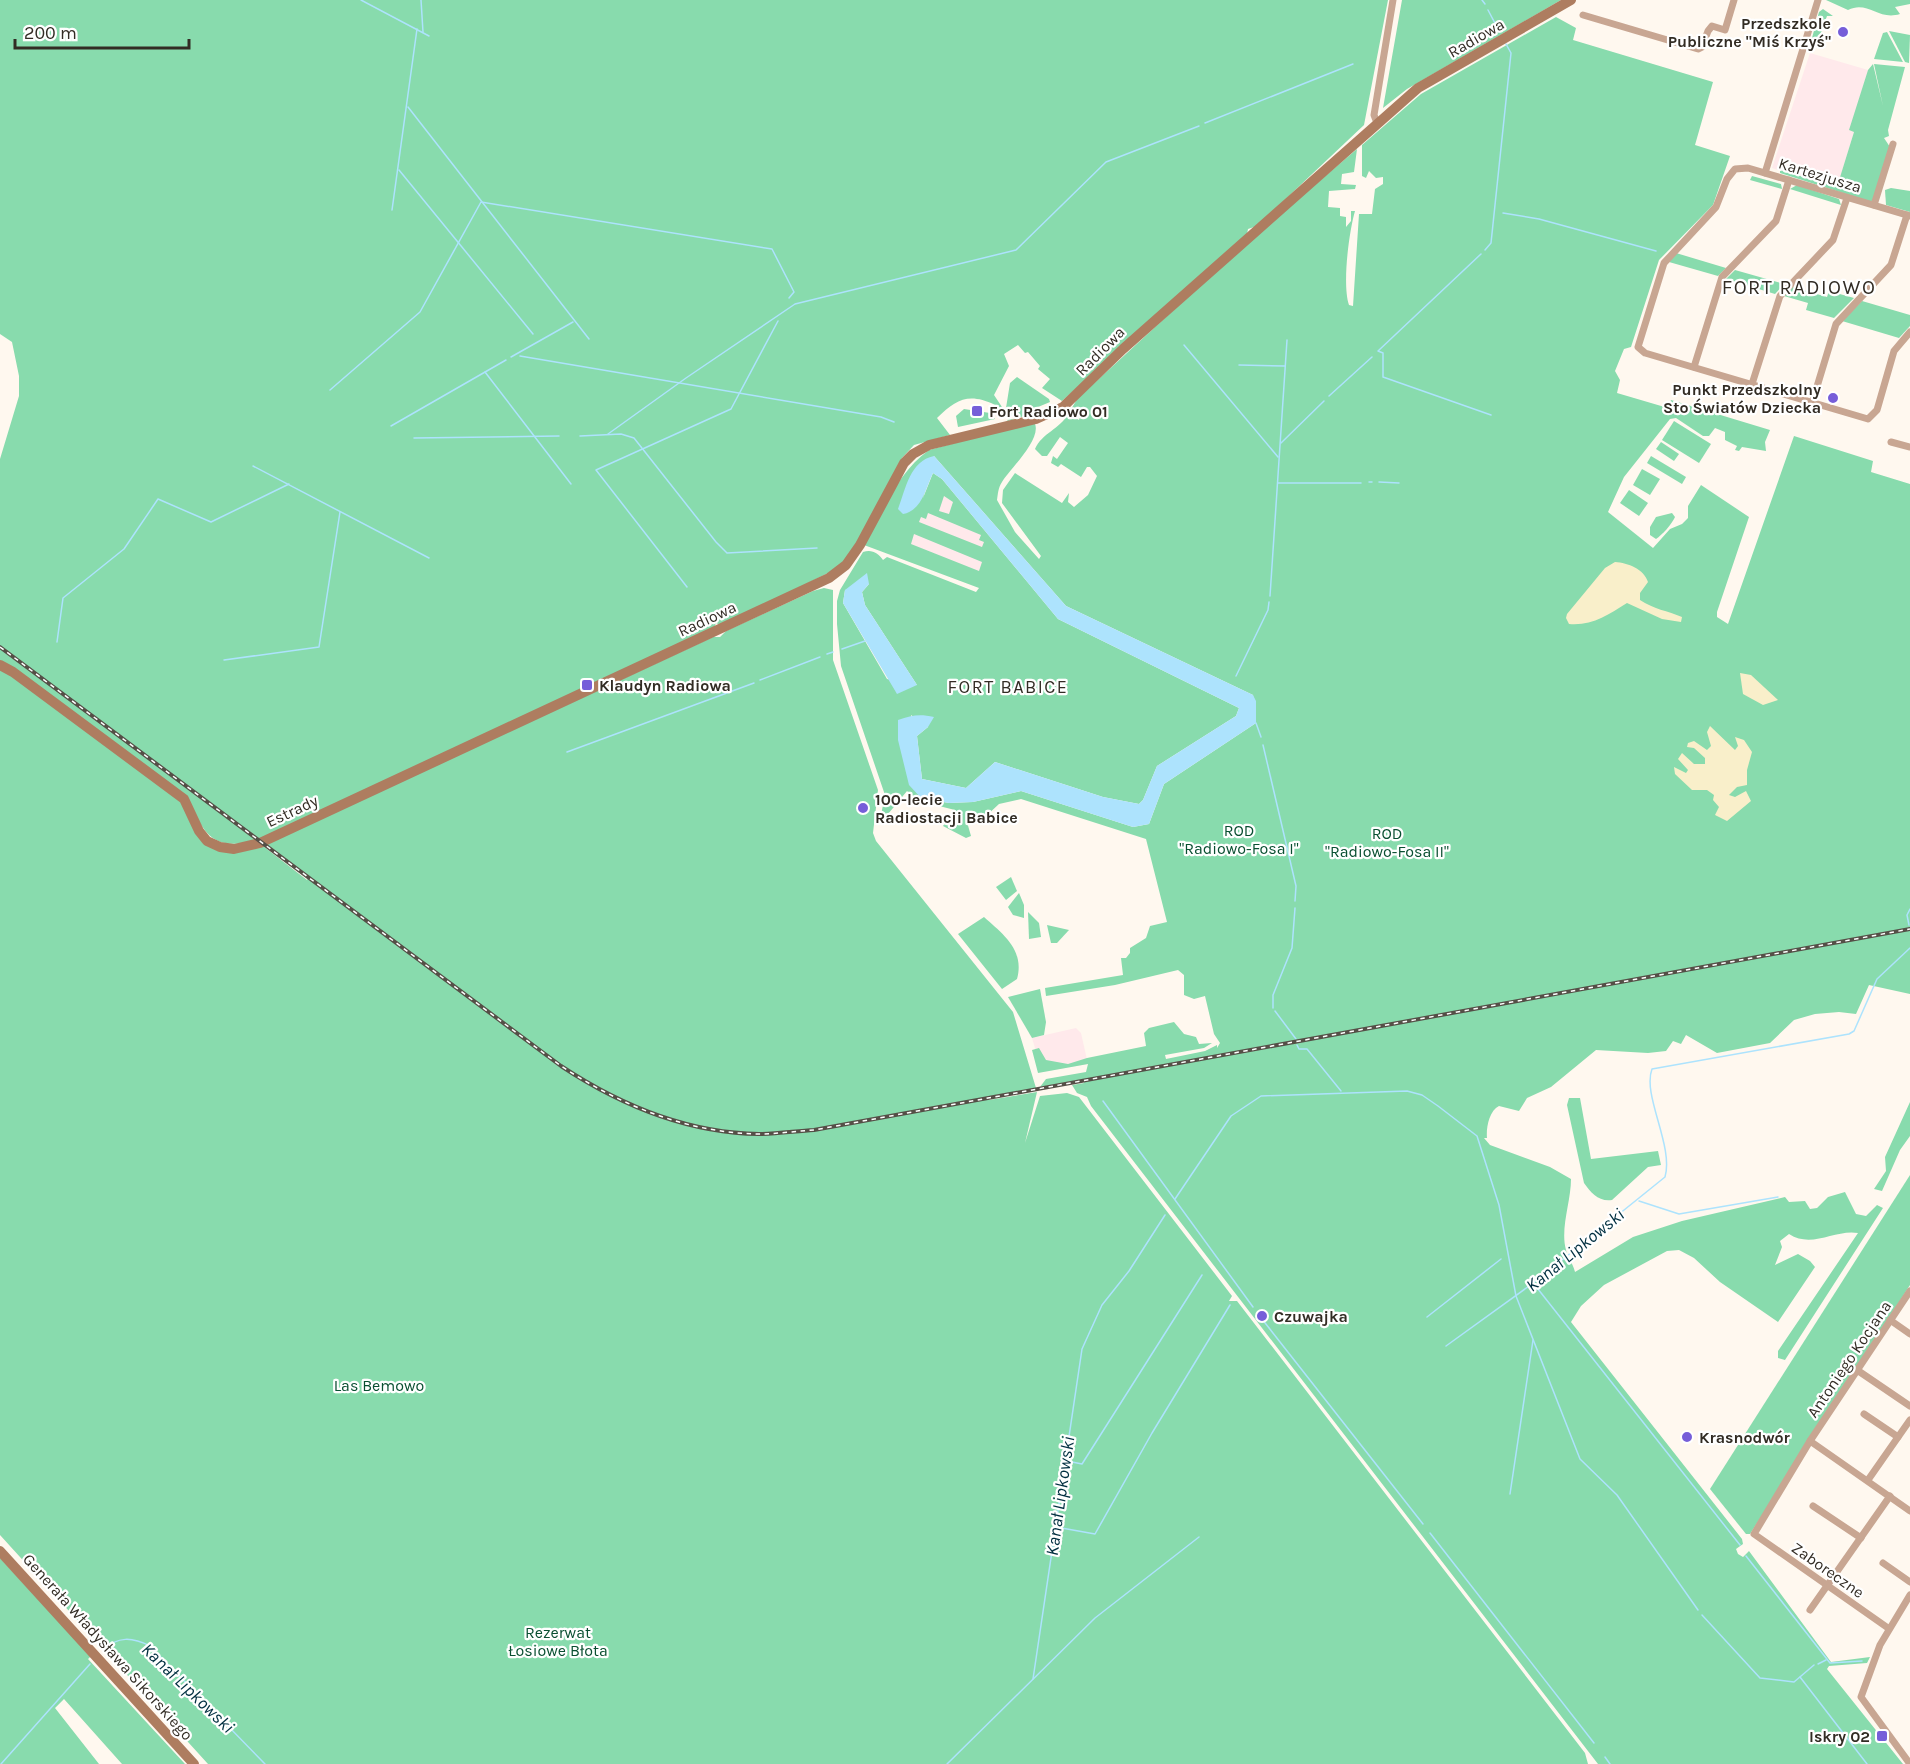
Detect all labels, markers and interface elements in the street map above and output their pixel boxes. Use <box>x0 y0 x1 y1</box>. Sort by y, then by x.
scale bar <box>15 12 189 50</box>
street label: Radiowa <box>1444 14 1508 62</box>
place label: Przedszkole Publiczne "Miś Krzyś" <box>1668 14 1831 51</box>
text: 200 m <box>24 22 77 44</box>
marker: Przedszkole Publiczne "Miś Krzyś" <box>1836 25 1850 39</box>
street label: Kartezjusza <box>1776 153 1864 197</box>
district label: FORT RADIOWO <box>1722 276 1876 299</box>
street label: Radiowa <box>1071 322 1129 380</box>
place label: Punkt Przedszkolny Sto Światów Dziecka <box>1663 380 1821 417</box>
marker: Punkt Przedszkolny Sto Światów Dziecka <box>1826 391 1840 405</box>
place label: Fort Radiowo 01 <box>989 402 1108 421</box>
marker: Fort Radiowo 01 <box>970 404 984 418</box>
street label: Radiowa <box>675 597 739 641</box>
place label: Klaudyn Radiowa <box>599 676 731 695</box>
district label: FORT BABICE <box>948 676 1068 698</box>
marker: Klaudyn Radiowa <box>580 678 594 692</box>
place label: 100-lecie Radiostacji Babice <box>875 790 1018 827</box>
street label: Estrady <box>263 791 321 831</box>
marker: 100-lecie Radiostacji Babice <box>856 801 870 815</box>
park label: ROD "Radiowo-Fosa I" <box>1179 821 1299 858</box>
park label: ROD "Radiowo-Fosa II" <box>1325 824 1449 861</box>
water label: Kanał Lipkowski <box>1521 1203 1629 1296</box>
street label: Antoniego Kocjana <box>1803 1297 1895 1421</box>
place label: Czuwajka <box>1274 1307 1348 1326</box>
marker: Czuwajka <box>1255 1309 1269 1323</box>
park label: Las Bemowo <box>334 1376 424 1395</box>
place label: Krasnodwór <box>1699 1428 1791 1447</box>
marker: Krasnodwór <box>1680 1430 1694 1444</box>
water label: Kanał Lipkowski <box>1041 1435 1079 1557</box>
street label: Zaboreczne <box>1788 1538 1868 1602</box>
street label: Generała Władysława Sikorskiego <box>19 1550 197 1744</box>
park label: Rezerwat Łosiowe Błota <box>508 1623 608 1660</box>
water label: Kanał Lipkowski <box>137 1638 239 1738</box>
place label: Iskry 02 <box>1809 1727 1870 1746</box>
marker: Iskry 02 <box>1875 1729 1889 1743</box>

